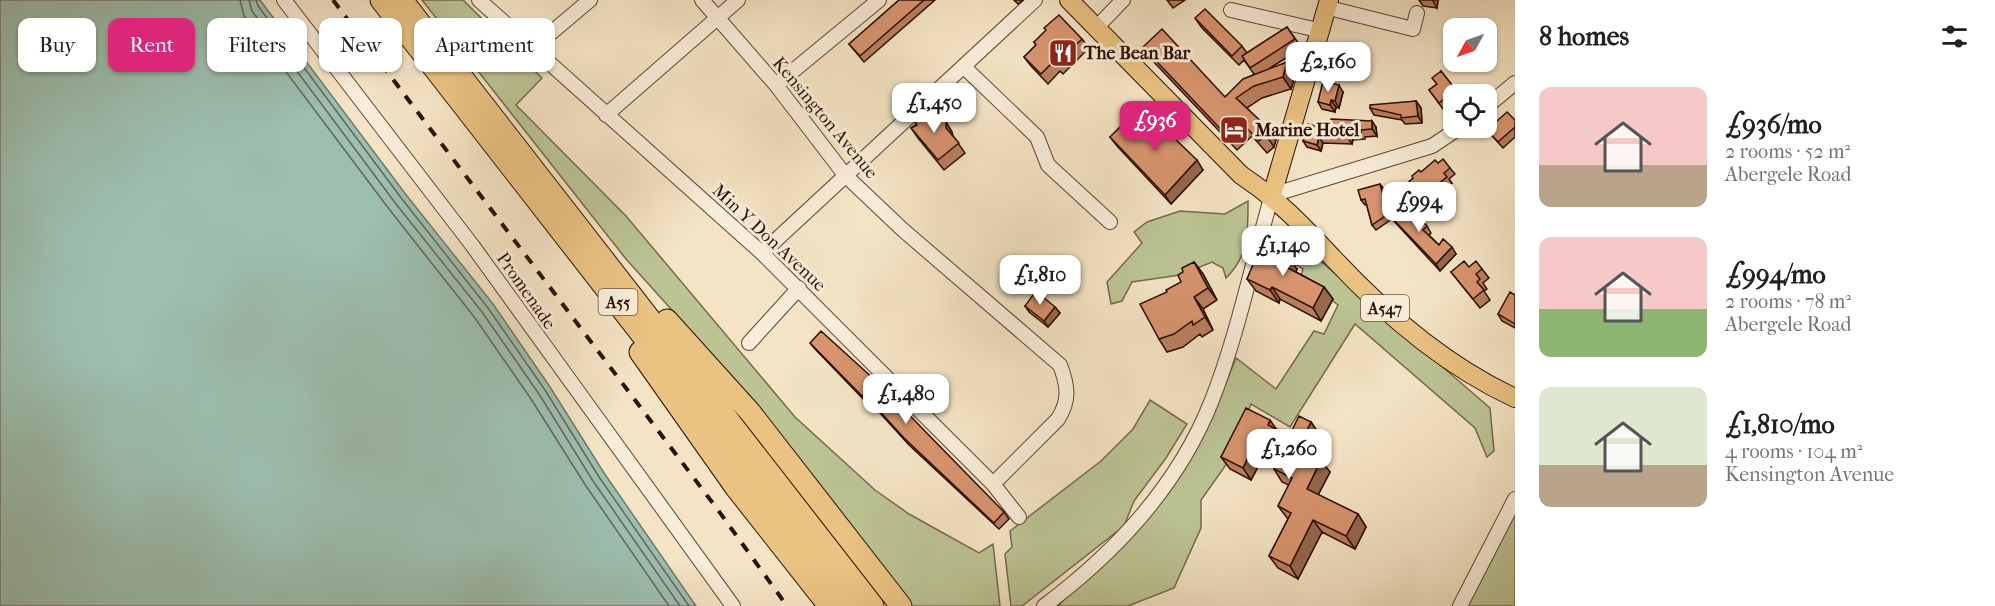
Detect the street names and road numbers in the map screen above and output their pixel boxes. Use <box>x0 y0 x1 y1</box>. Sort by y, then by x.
street label: Kensington Avenue <box>768 53 882 183</box>
street label: Min Y Don Avenue <box>708 180 830 296</box>
street label: Promenade <box>492 249 560 333</box>
road number: A55 <box>598 289 638 315</box>
road number: A547 <box>1361 295 1409 321</box>

